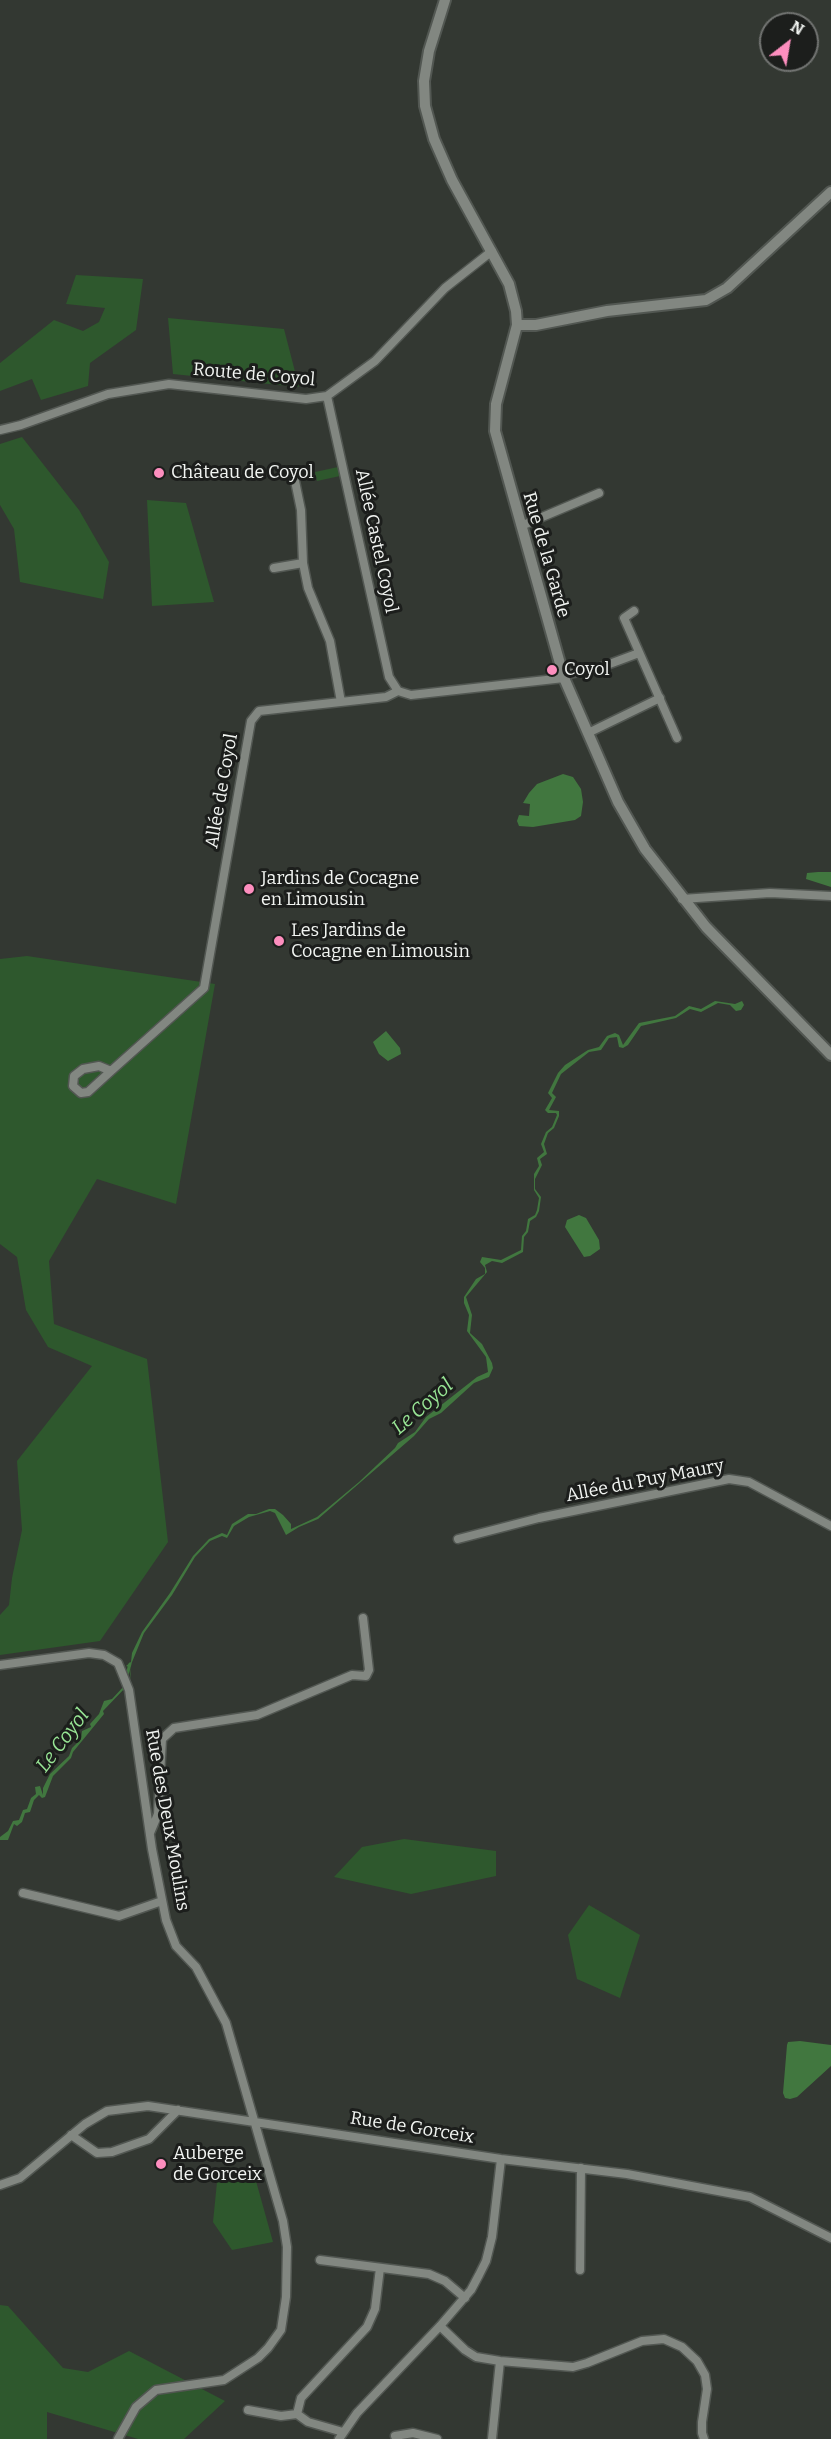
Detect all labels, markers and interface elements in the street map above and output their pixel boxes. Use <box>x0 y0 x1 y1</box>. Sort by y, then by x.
north arrow <box>759 12 819 72</box>
text: N <box>787 17 808 39</box>
street label: Route de Coyol <box>192 359 316 391</box>
place label: Château de Coyol <box>171 462 314 484</box>
marker: Château de Coyol <box>152 466 166 480</box>
street label: Allée Castel Coyol <box>350 467 402 615</box>
street label: Rue de la Garde <box>518 490 574 620</box>
place label: Coyol <box>564 659 610 681</box>
marker: Coyol <box>545 663 559 677</box>
street label: Allée de Coyol <box>201 732 243 850</box>
place label: Jardins de Cocagne en Limousin <box>261 868 419 910</box>
marker: Jardins de Cocagne en Limousin <box>242 882 256 896</box>
place label: Les Jardins de Cocagne en Limousin <box>291 920 470 962</box>
marker: Les Jardins de Cocagne en Limousin <box>272 934 286 948</box>
water label: Le Coyol <box>388 1374 458 1440</box>
street label: Allée du Puy Maury <box>564 1455 726 1507</box>
water label: Le Coyol <box>31 1705 95 1777</box>
street label: Rue des Deux Moulins <box>140 1728 194 1912</box>
street label: Rue de Gorceix <box>349 2108 475 2148</box>
place label: Auberge de Gorceix <box>173 2143 262 2186</box>
marker: Auberge de Gorceix <box>154 2157 168 2171</box>

